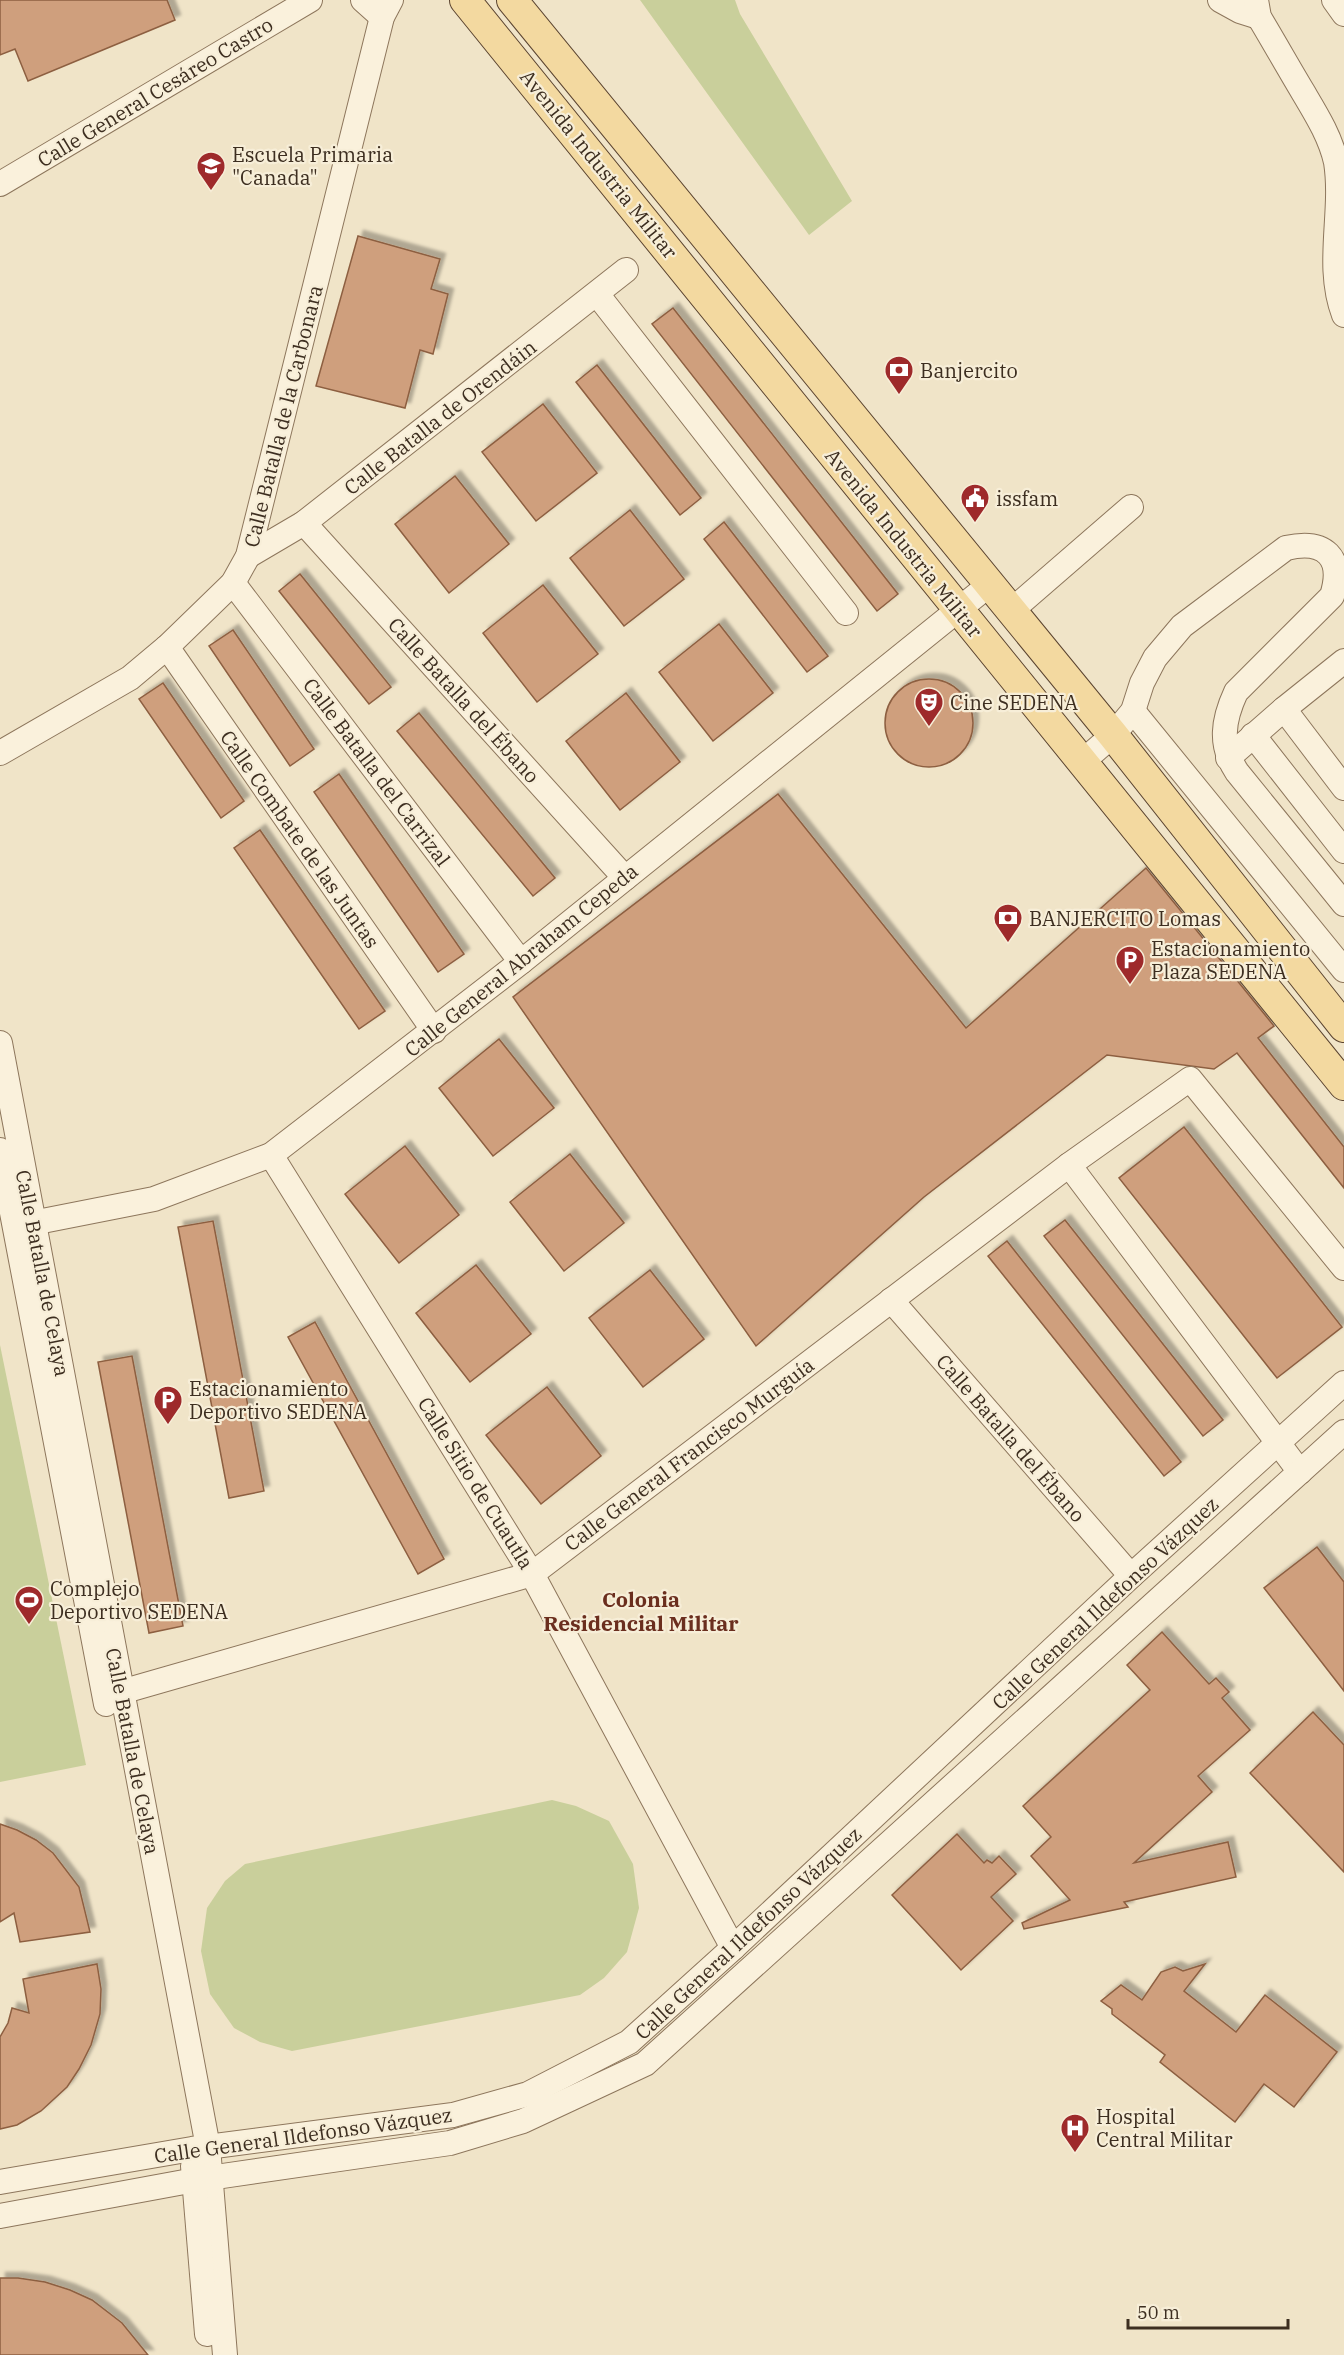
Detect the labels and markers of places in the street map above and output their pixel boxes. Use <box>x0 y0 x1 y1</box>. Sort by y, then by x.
place label: Escuela Primaria "Canada" <box>232 141 393 191</box>
school or university icon: Escuela Primaria "Canada" <box>195 150 227 192</box>
bank icon: Banjercito <box>883 354 915 396</box>
place label: Banjercito <box>920 357 1018 384</box>
public building icon: issfam <box>959 482 991 524</box>
place label: issfam <box>996 485 1058 512</box>
theatre icon: Cine SEDENA <box>913 686 945 728</box>
place label: Cine SEDENA <box>950 689 1078 716</box>
bank icon: BANJERCITO Lomas <box>992 902 1024 944</box>
place label: BANJERCITO Lomas <box>1029 905 1221 932</box>
place label: Estacionamiento Plaza SEDENA <box>1151 935 1310 985</box>
parking icon: Estacionamiento Plaza SEDENA <box>1114 944 1146 986</box>
place label: Estacionamiento Deportivo SEDENA <box>189 1375 367 1425</box>
parking icon: Estacionamiento Deportivo SEDENA <box>152 1384 184 1426</box>
place label: Complejo Deportivo SEDENA <box>50 1575 228 1625</box>
sports icon: Complejo Deportivo SEDENA <box>13 1584 45 1626</box>
place label: Hospital Central Militar <box>1096 2103 1233 2153</box>
hospital icon: Hospital Central Militar <box>1059 2112 1091 2154</box>

